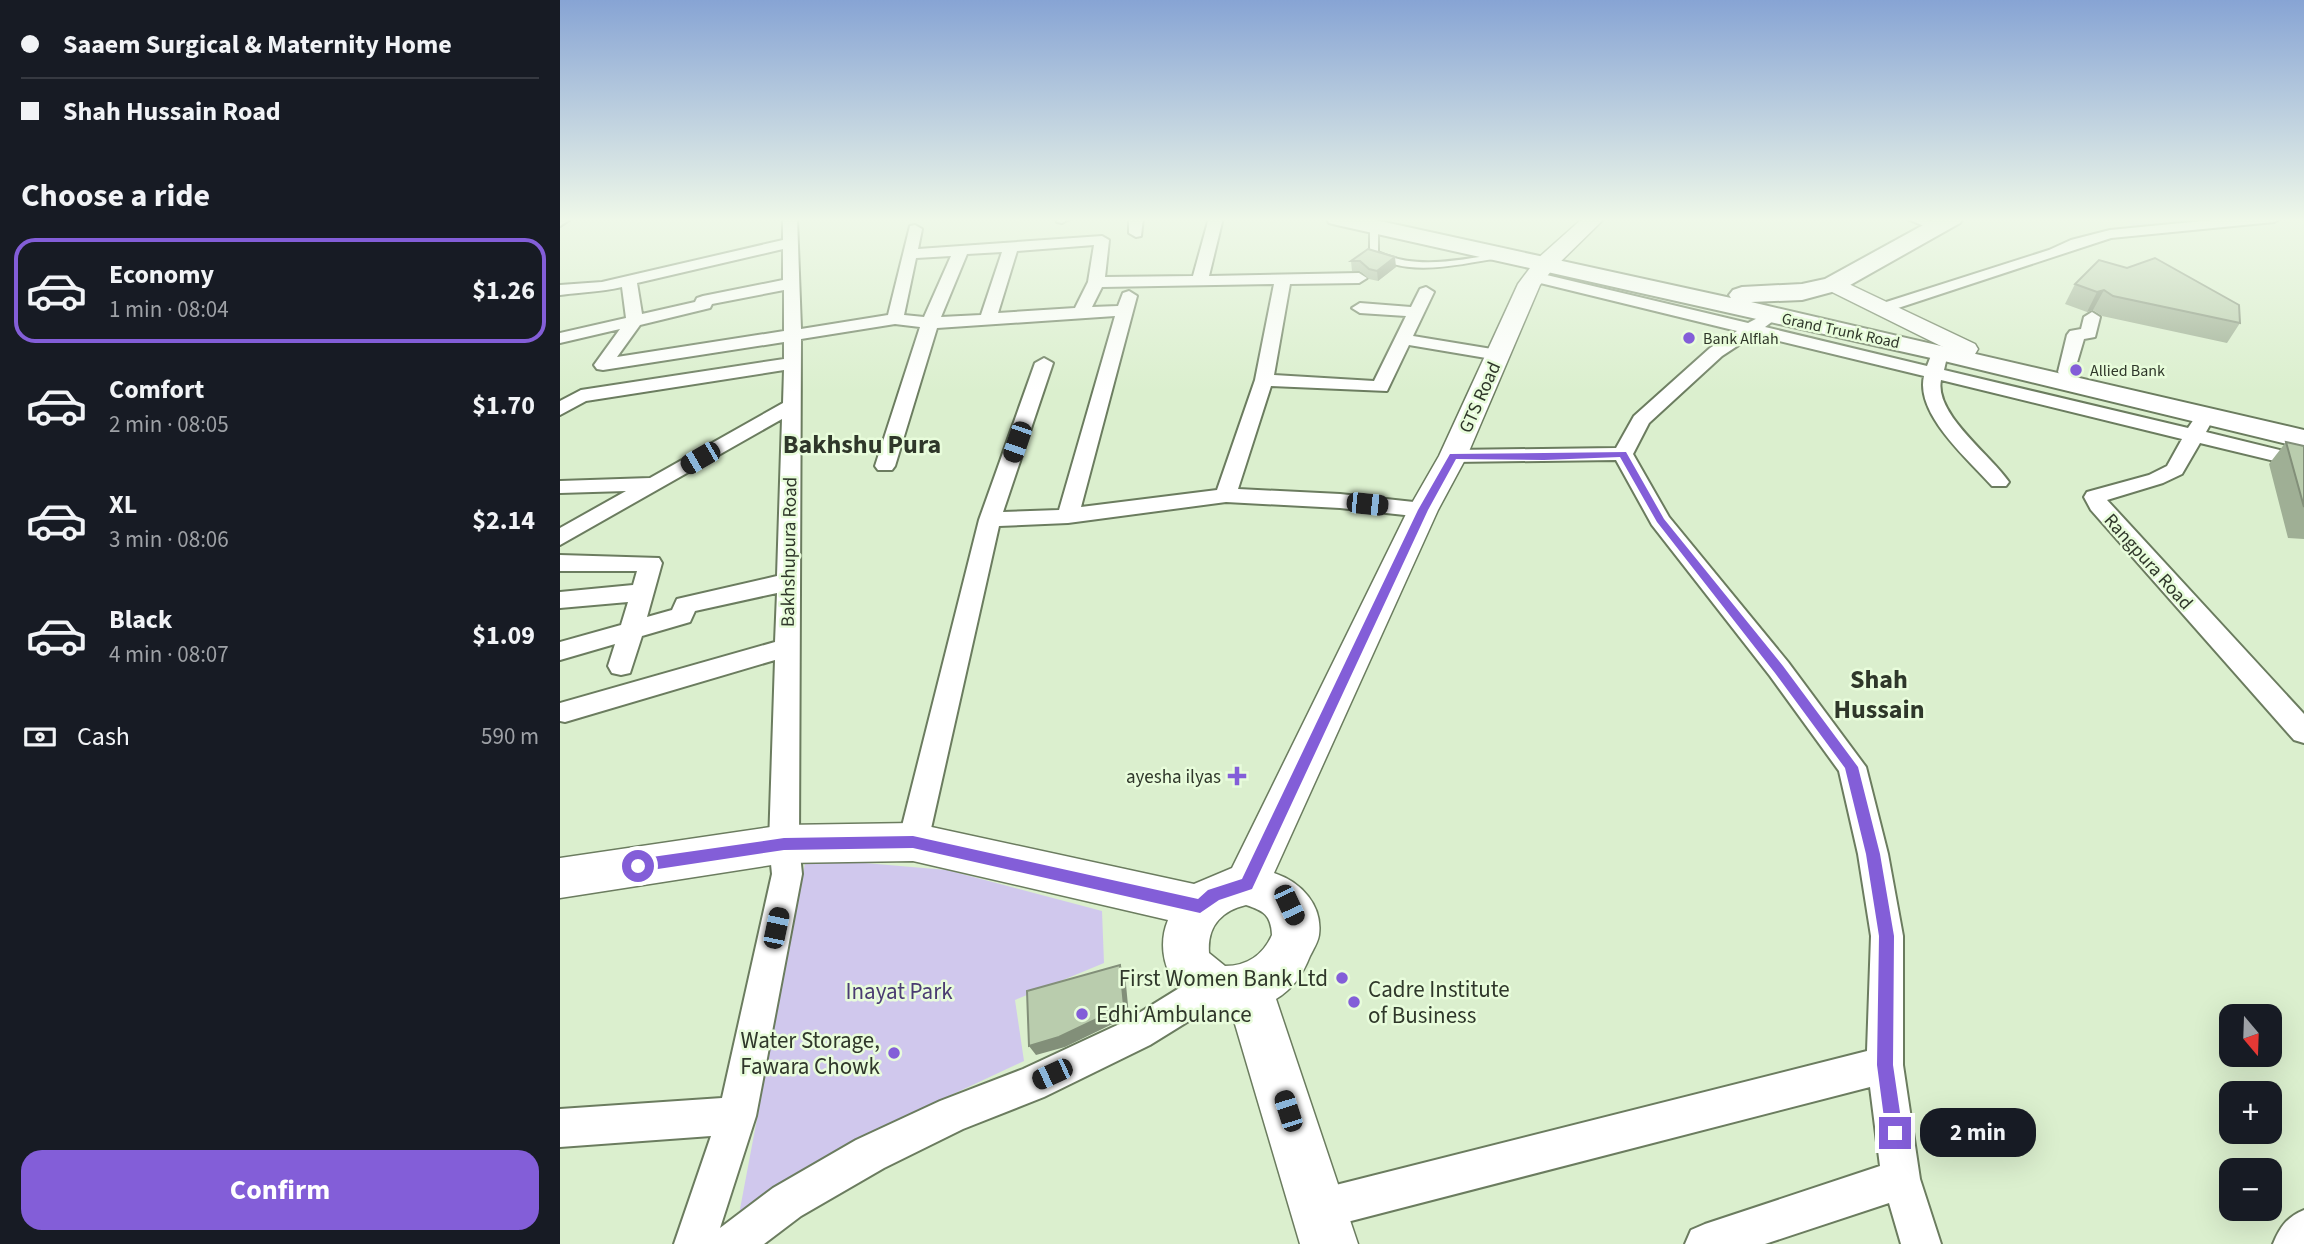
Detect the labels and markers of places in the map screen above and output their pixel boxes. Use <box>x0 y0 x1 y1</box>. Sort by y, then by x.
place label: Bank Alflah <box>1703 328 1779 350</box>
marker: Bank Alflah <box>1681 330 1697 346</box>
place label: Allied Bank <box>2090 360 2165 382</box>
marker: Allied Bank <box>2068 362 2084 378</box>
place label: ayesha ilyas <box>1126 764 1221 791</box>
marker: ayesha ilyas <box>1227 766 1247 786</box>
place label: First Women Bank Ltd <box>1119 962 1328 995</box>
marker: First Women Bank Ltd <box>1334 970 1350 986</box>
place label: Cadre Institute of Business <box>1368 973 1510 1032</box>
marker: Cadre Institute of Business <box>1346 994 1362 1010</box>
place label: Edhi Ambulance <box>1096 998 1252 1031</box>
marker: Edhi Ambulance <box>1074 1006 1090 1022</box>
place label: Water Storage, Fawara Chowk <box>740 1024 881 1083</box>
marker: Water Storage, Fawara Chowk <box>886 1045 902 1061</box>

